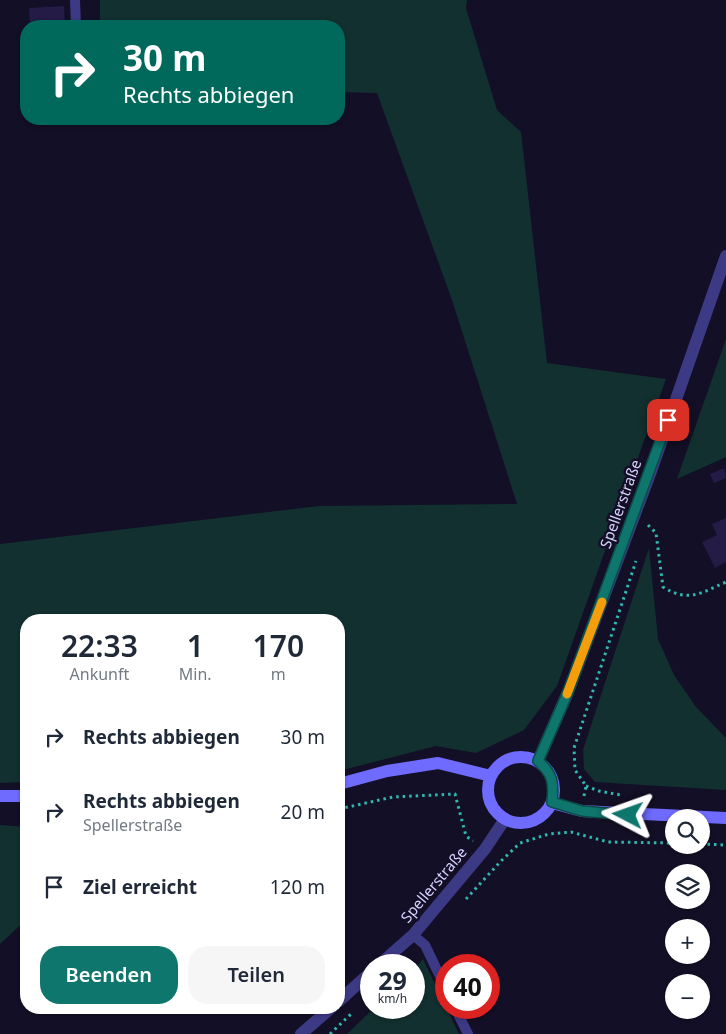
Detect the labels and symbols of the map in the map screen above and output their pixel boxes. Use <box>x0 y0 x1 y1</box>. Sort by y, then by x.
pin <box>647 399 689 441</box>
street label: Spellerstraße <box>595 456 645 551</box>
position arrow <box>601 788 653 840</box>
street label: Spellerstraße <box>396 842 471 926</box>
speed limit sign: 40 <box>435 954 500 1019</box>

